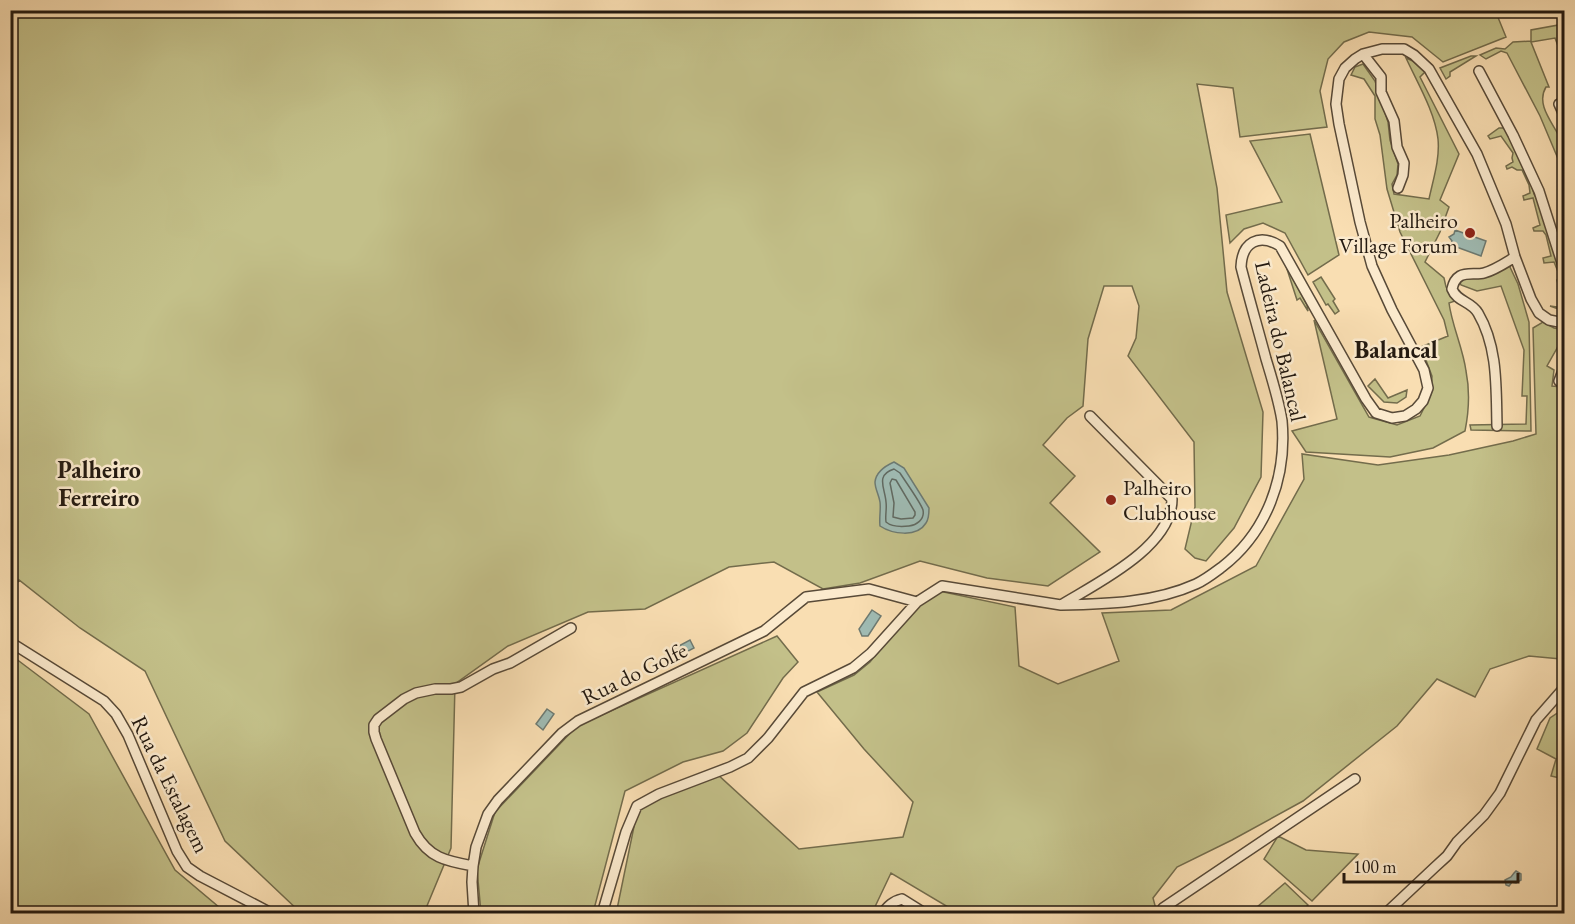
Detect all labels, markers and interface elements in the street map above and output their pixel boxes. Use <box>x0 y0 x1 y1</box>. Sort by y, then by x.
place label: Palheiro Village Forum <box>1339 206 1458 260</box>
marker: Palheiro Village Forum <box>1463 226 1477 240</box>
street label: Ladeira do Balancal <box>1248 258 1313 424</box>
district label: Balancal <box>1354 334 1438 365</box>
district label: Palheiro Ferreiro <box>57 454 141 513</box>
place label: Palheiro Clubhouse <box>1123 473 1216 527</box>
marker: Palheiro Clubhouse <box>1104 493 1118 507</box>
street label: Rua do Golfe <box>577 635 692 711</box>
street label: Rua da Estalagem <box>125 711 216 858</box>
scale bar <box>1344 846 1518 884</box>
text: 100 m <box>1353 855 1397 878</box>

